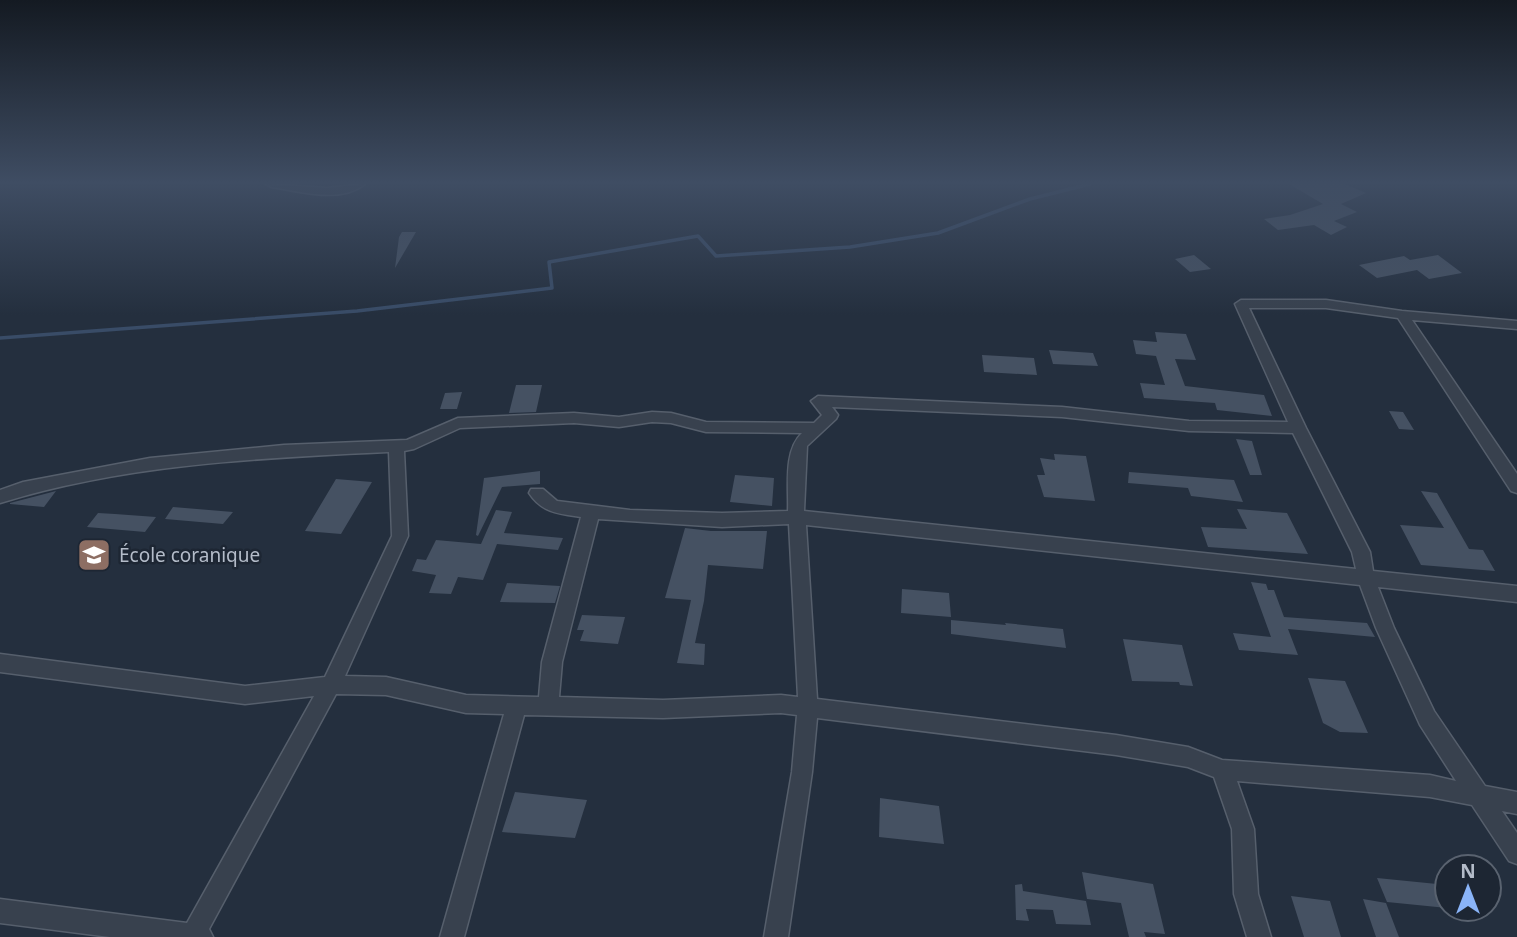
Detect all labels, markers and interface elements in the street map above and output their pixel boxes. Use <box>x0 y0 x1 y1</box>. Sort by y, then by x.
school or university icon: École coranique <box>75 536 113 574</box>
place label: École coranique <box>119 542 260 568</box>
north arrow <box>1433 853 1503 923</box>
text: N <box>1460 858 1476 884</box>

